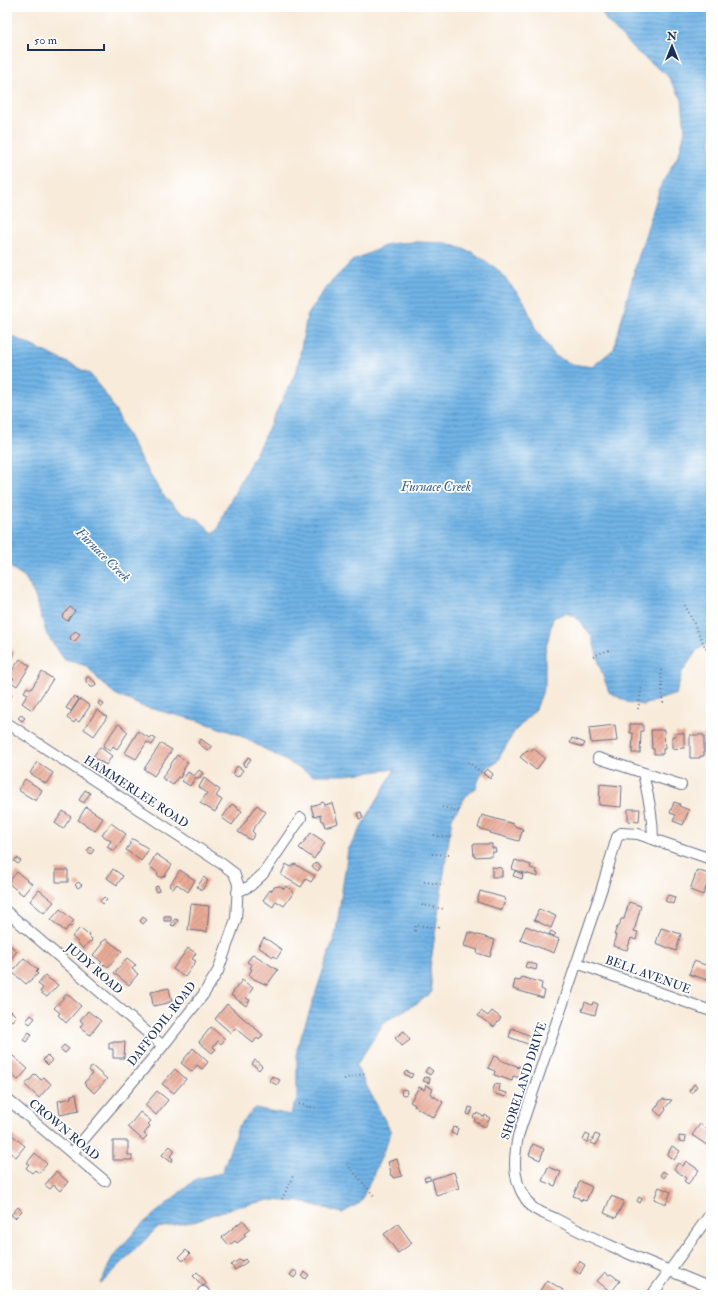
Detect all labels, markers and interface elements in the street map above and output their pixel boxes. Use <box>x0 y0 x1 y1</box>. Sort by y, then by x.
scale bar <box>28 26 104 52</box>
north arrow <box>652 26 692 66</box>
text: N <box>666 30 678 43</box>
text: 50 m <box>34 33 58 48</box>
water label: Furnace Creek <box>400 479 471 495</box>
water label: Furnace Creek <box>72 524 133 585</box>
street label: HAMMERLEE ROAD <box>81 753 191 832</box>
street label: JUDY ROAD <box>62 940 126 998</box>
street label: BELL AVENUE <box>603 953 693 998</box>
street label: DAFFODIL ROAD <box>124 979 200 1069</box>
street label: SHORELAND DRIVE <box>498 1020 550 1142</box>
street label: CROWN ROAD <box>26 1096 102 1164</box>

